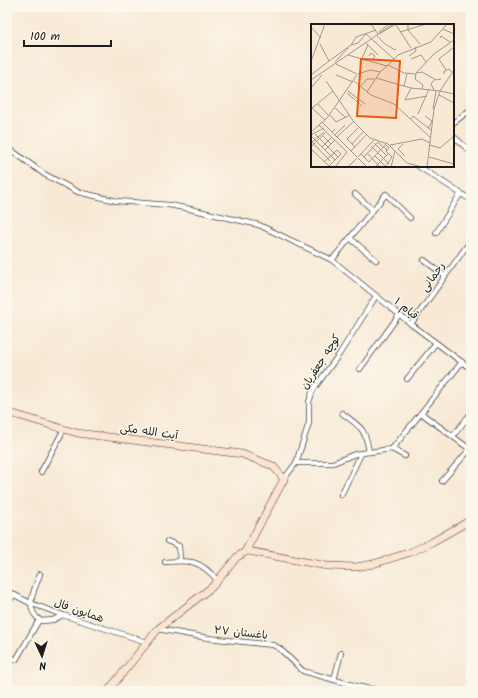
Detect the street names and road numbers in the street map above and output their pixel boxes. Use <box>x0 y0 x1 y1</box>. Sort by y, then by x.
street label: رحمانی <box>416 258 450 296</box>
street label: قیام ۱ <box>390 293 422 325</box>
street label: کوچه جعفریان <box>296 330 346 393</box>
street label: آیت الله مکی <box>119 419 180 445</box>
street label: همایون فال <box>52 594 106 628</box>
street label: باغستان ۲۷ <box>213 621 269 645</box>

